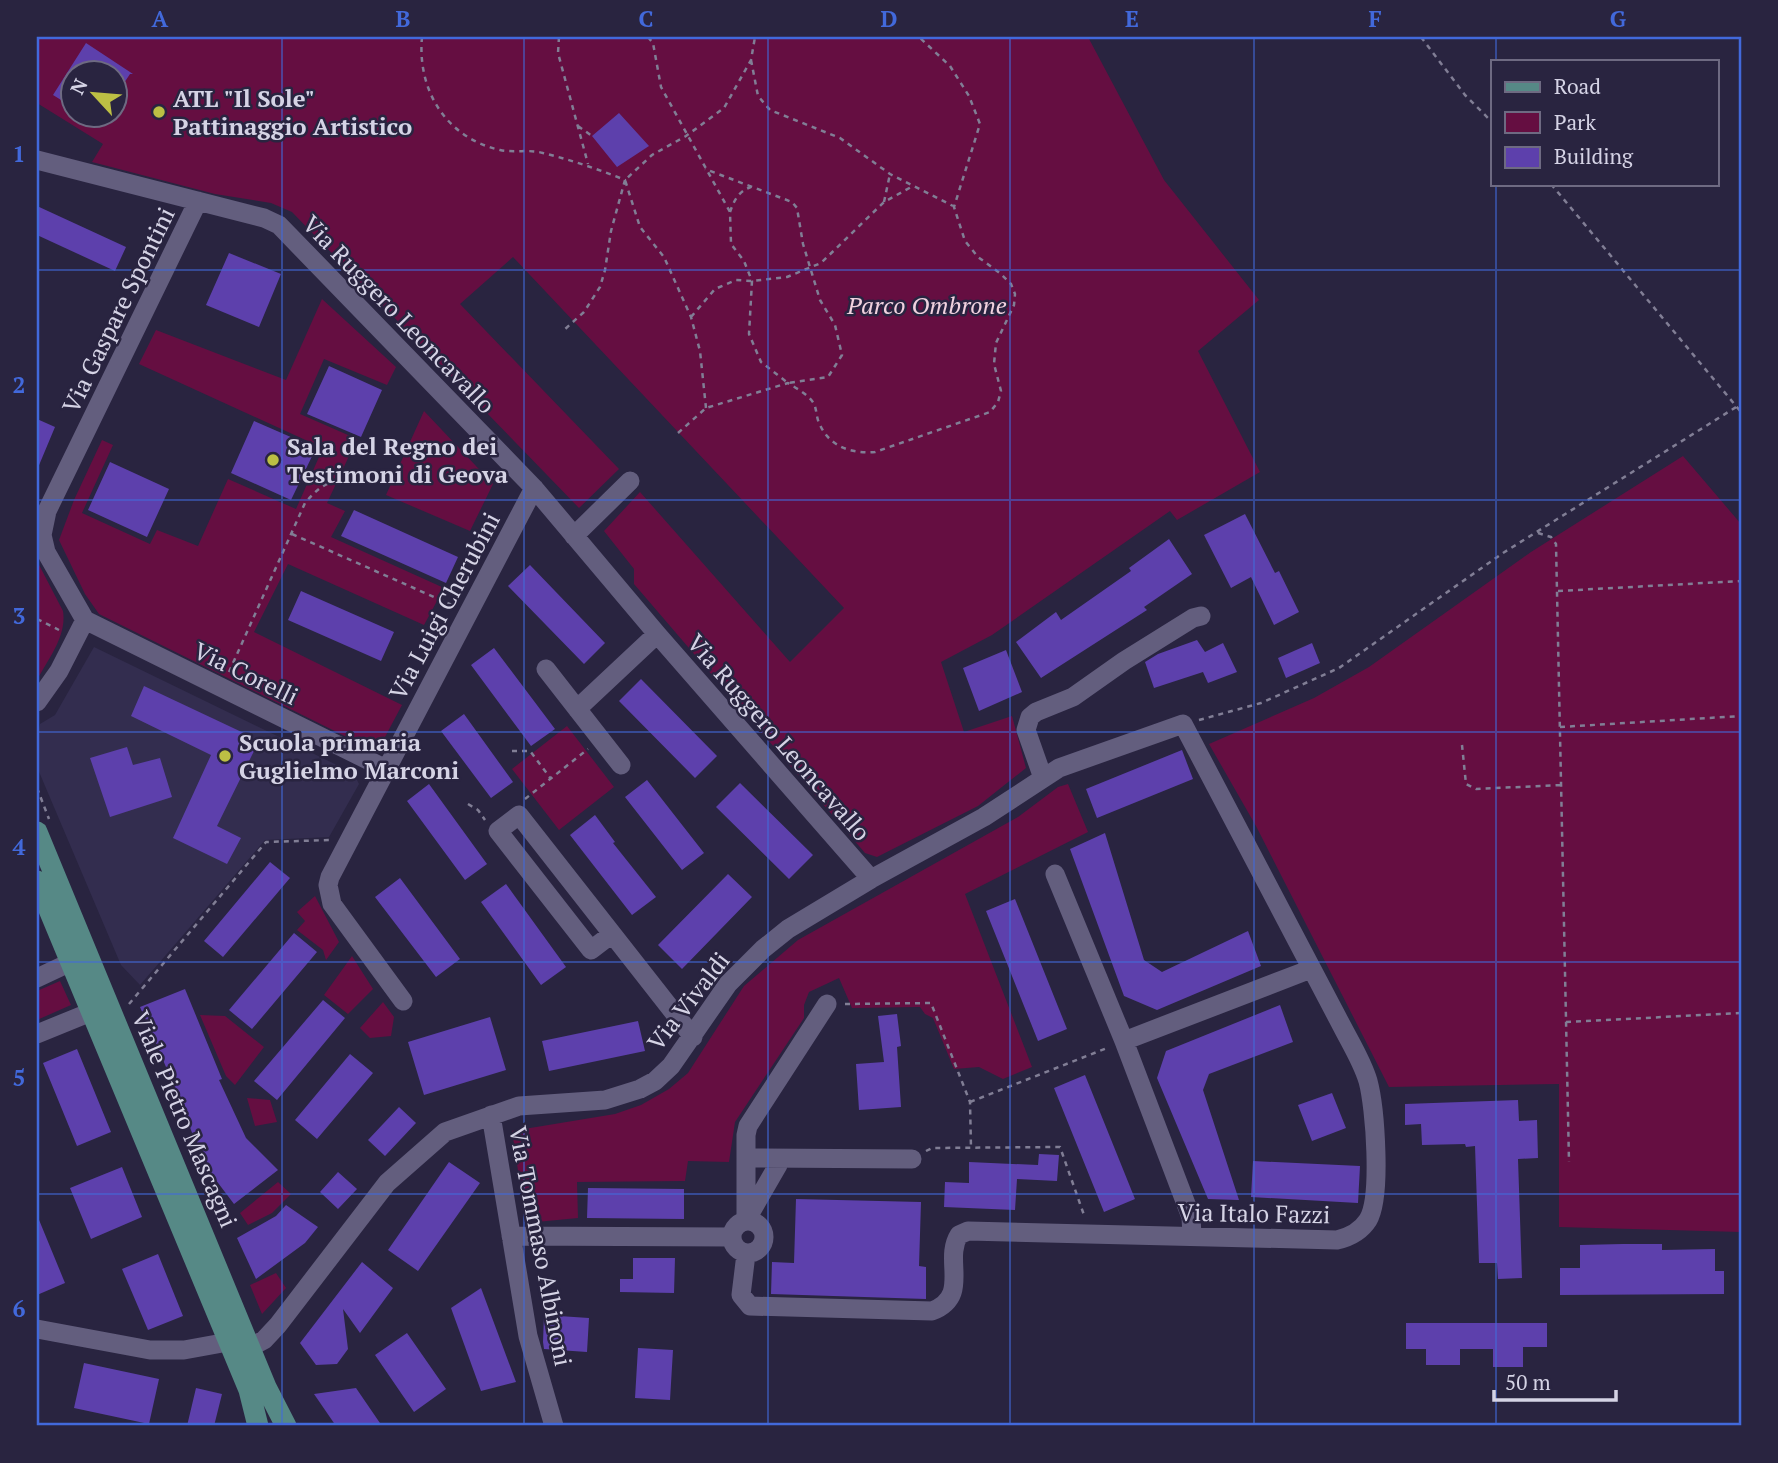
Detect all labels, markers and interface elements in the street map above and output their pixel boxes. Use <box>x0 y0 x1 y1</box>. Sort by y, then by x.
text: A <box>152 3 169 34</box>
text: B <box>396 3 411 34</box>
text: C <box>639 3 654 34</box>
text: D <box>881 3 898 34</box>
text: E <box>1125 3 1139 34</box>
text: F <box>1368 3 1382 34</box>
text: G <box>1610 3 1627 34</box>
north arrow <box>60 60 130 130</box>
legend <box>1491 60 1718 186</box>
text: Road <box>1554 72 1601 100</box>
text: N <box>64 74 93 98</box>
place label: ATL "Il Sole" Pattinaggio Artistico <box>173 82 412 142</box>
marker: ATL "Il Sole" Pattinaggio Artistico <box>151 104 167 120</box>
text: Park <box>1554 108 1596 136</box>
text: 1 <box>13 138 26 169</box>
text: Building <box>1554 142 1634 170</box>
street label: Via Gaspare Spontini <box>54 202 182 418</box>
street label: Via Ruggero Leoncavallo <box>296 208 502 420</box>
park label: Parco Ombrone <box>846 289 1007 321</box>
text: 2 <box>13 369 26 400</box>
place label: Sala del Regno dei Testimoni di Geova <box>287 430 509 490</box>
marker: Sala del Regno dei Testimoni di Geova <box>265 452 281 468</box>
street label: Via Luigi Cherubini <box>381 507 507 705</box>
text: 3 <box>13 600 26 631</box>
street label: Via Ruggero Leoncavallo <box>680 627 878 847</box>
street label: Via Corelli <box>188 634 304 712</box>
place label: Scuola primaria Guglielmo Marconi <box>239 726 459 786</box>
marker: Scuola primaria Guglielmo Marconi <box>217 748 233 764</box>
text: 4 <box>13 831 26 862</box>
street label: Via Vivaldi <box>640 945 736 1057</box>
street label: Viale Pietro Mascagni <box>125 1006 245 1232</box>
text: 5 <box>13 1062 26 1093</box>
street label: Via Tommaso Albinoni <box>502 1123 580 1369</box>
street label: Via Italo Fazzi <box>1177 1196 1331 1230</box>
text: 6 <box>13 1293 26 1324</box>
scale bar <box>1494 1358 1617 1402</box>
text: 50 m <box>1505 1368 1551 1396</box>

